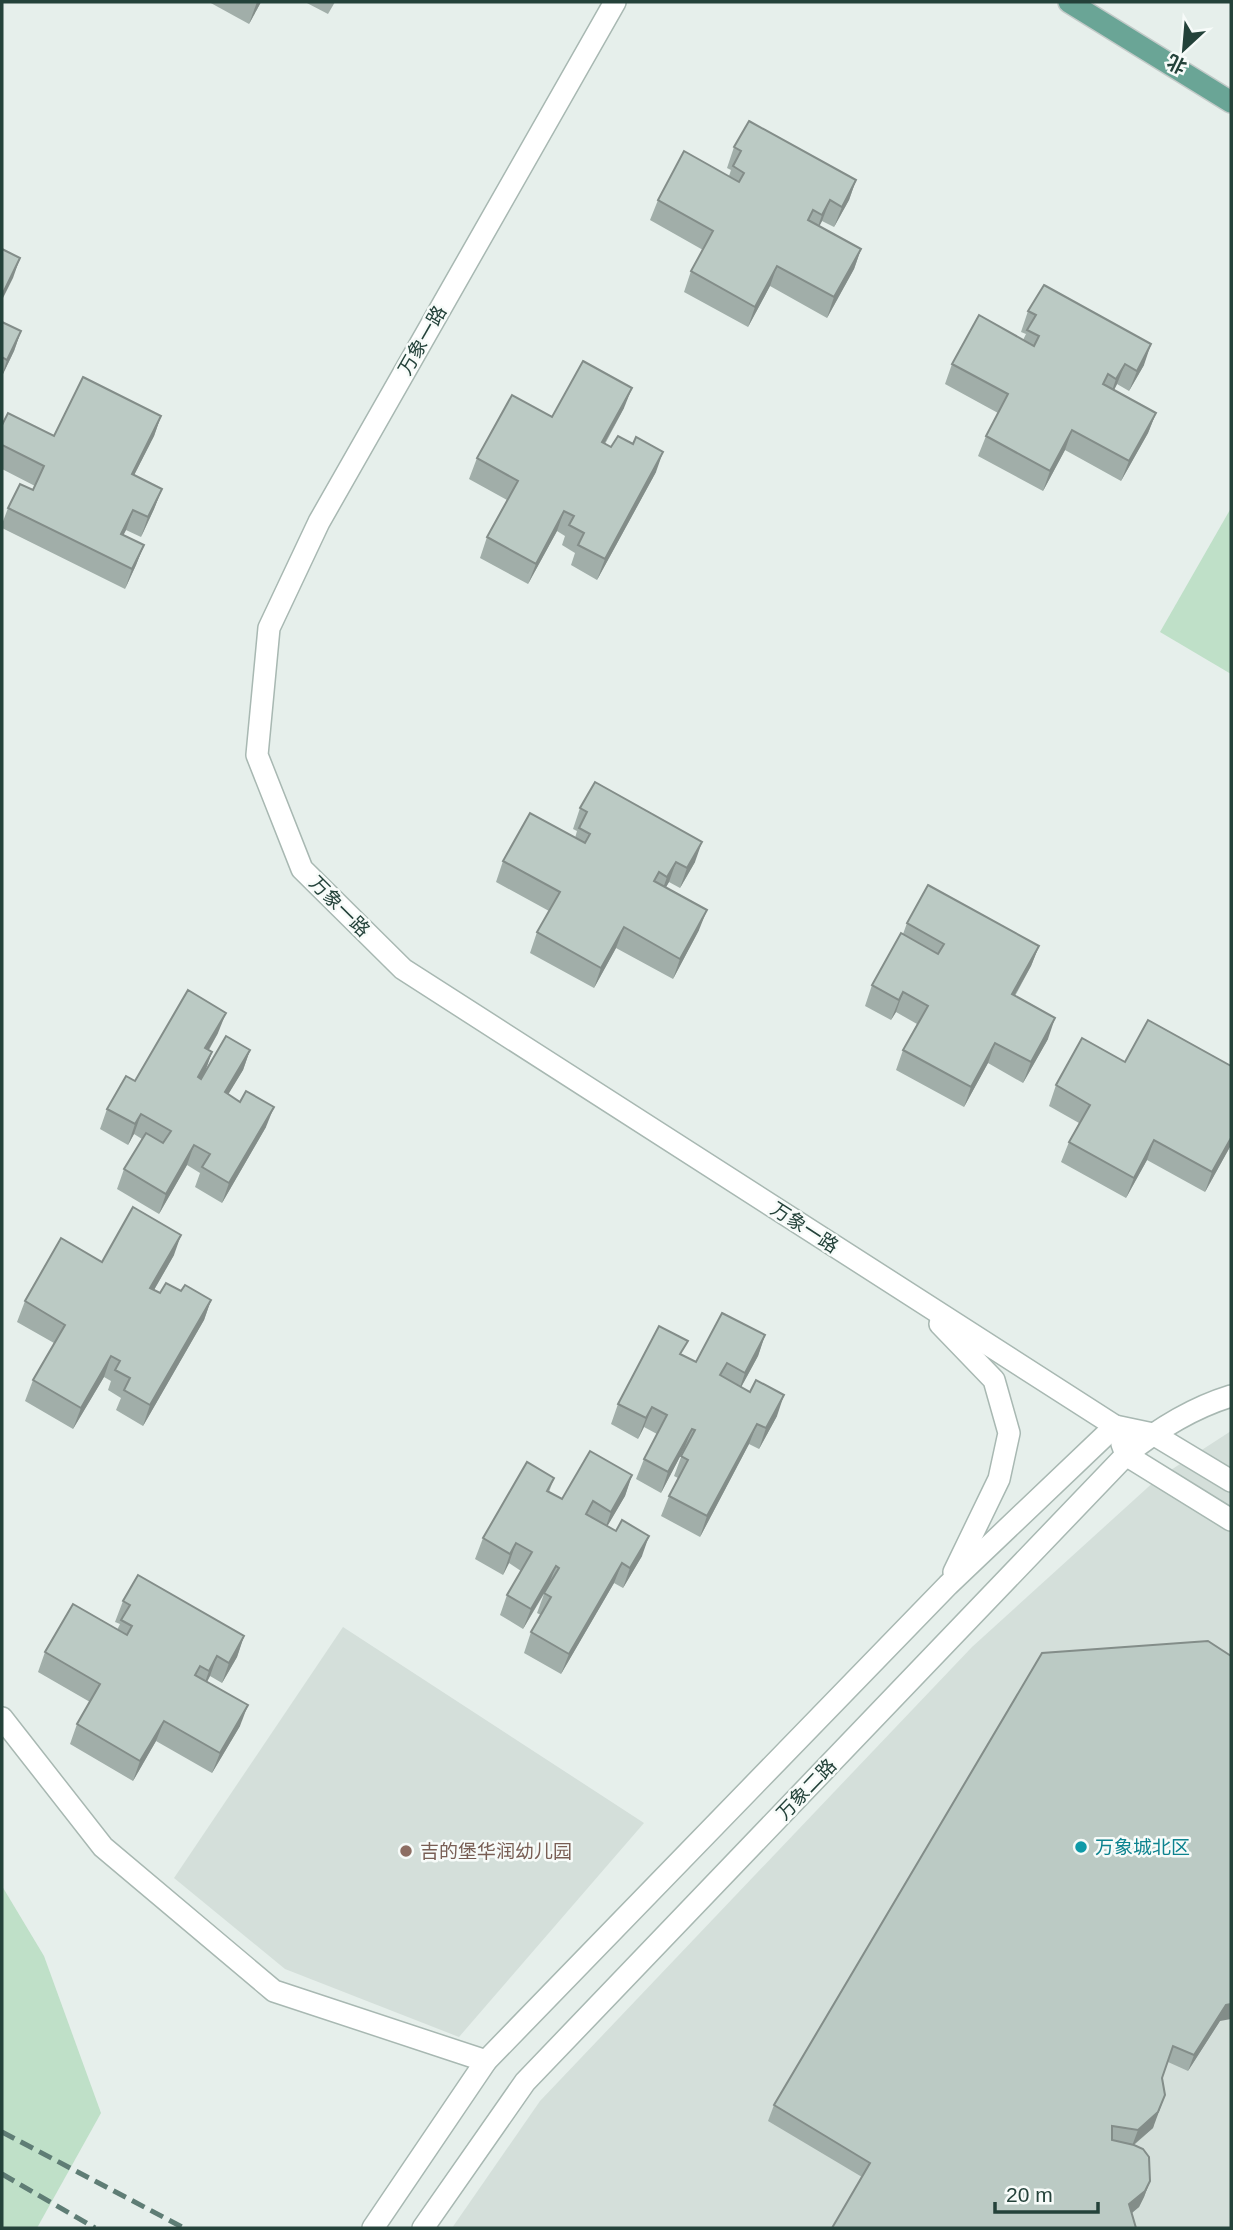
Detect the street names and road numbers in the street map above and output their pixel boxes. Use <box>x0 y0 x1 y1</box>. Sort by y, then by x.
street label: 万象一路 <box>394 302 451 378</box>
street label: 万象一路 <box>305 872 374 941</box>
street label: 万象一路 <box>767 1198 842 1257</box>
street label: 万象二路 <box>772 1755 840 1824</box>

